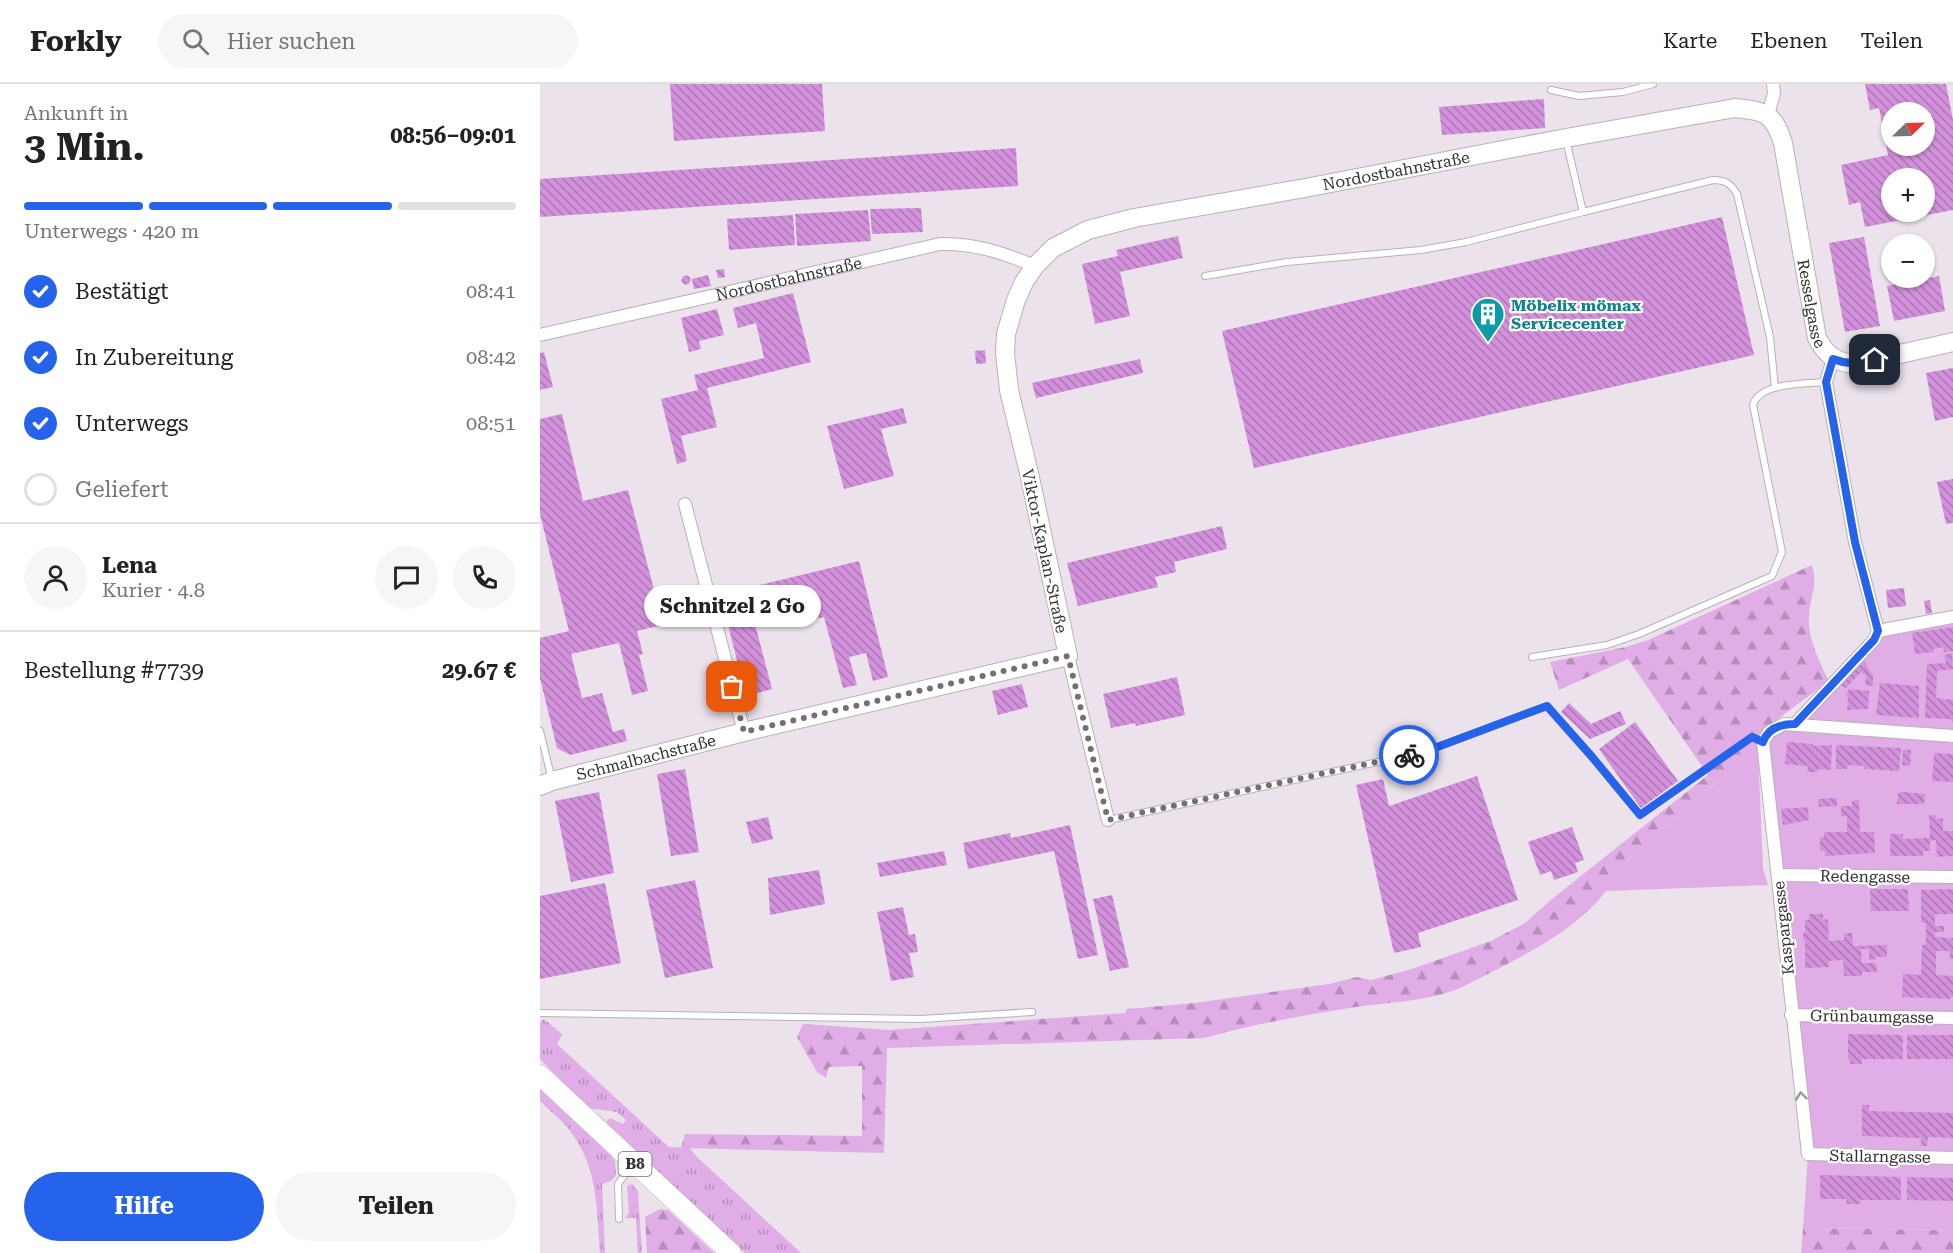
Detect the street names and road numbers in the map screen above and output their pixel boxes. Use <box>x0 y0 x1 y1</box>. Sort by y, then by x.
street label: Nordostbahnstraße <box>1321 148 1472 194</box>
street label: Nordostbahnstraße <box>714 253 864 305</box>
street label: Resselgasse <box>1793 258 1830 352</box>
street label: Viktor-Kaplan-Straße <box>1018 467 1071 635</box>
street label: Schmalbachstraße <box>574 731 718 784</box>
street label: Redengasse <box>1820 866 1911 887</box>
street label: Kaspargasse <box>1769 880 1798 976</box>
street label: Grünbaumgasse <box>1810 1006 1934 1027</box>
street label: Stallarngasse <box>1829 1146 1931 1167</box>
road number: B8 <box>618 1152 652 1176</box>

